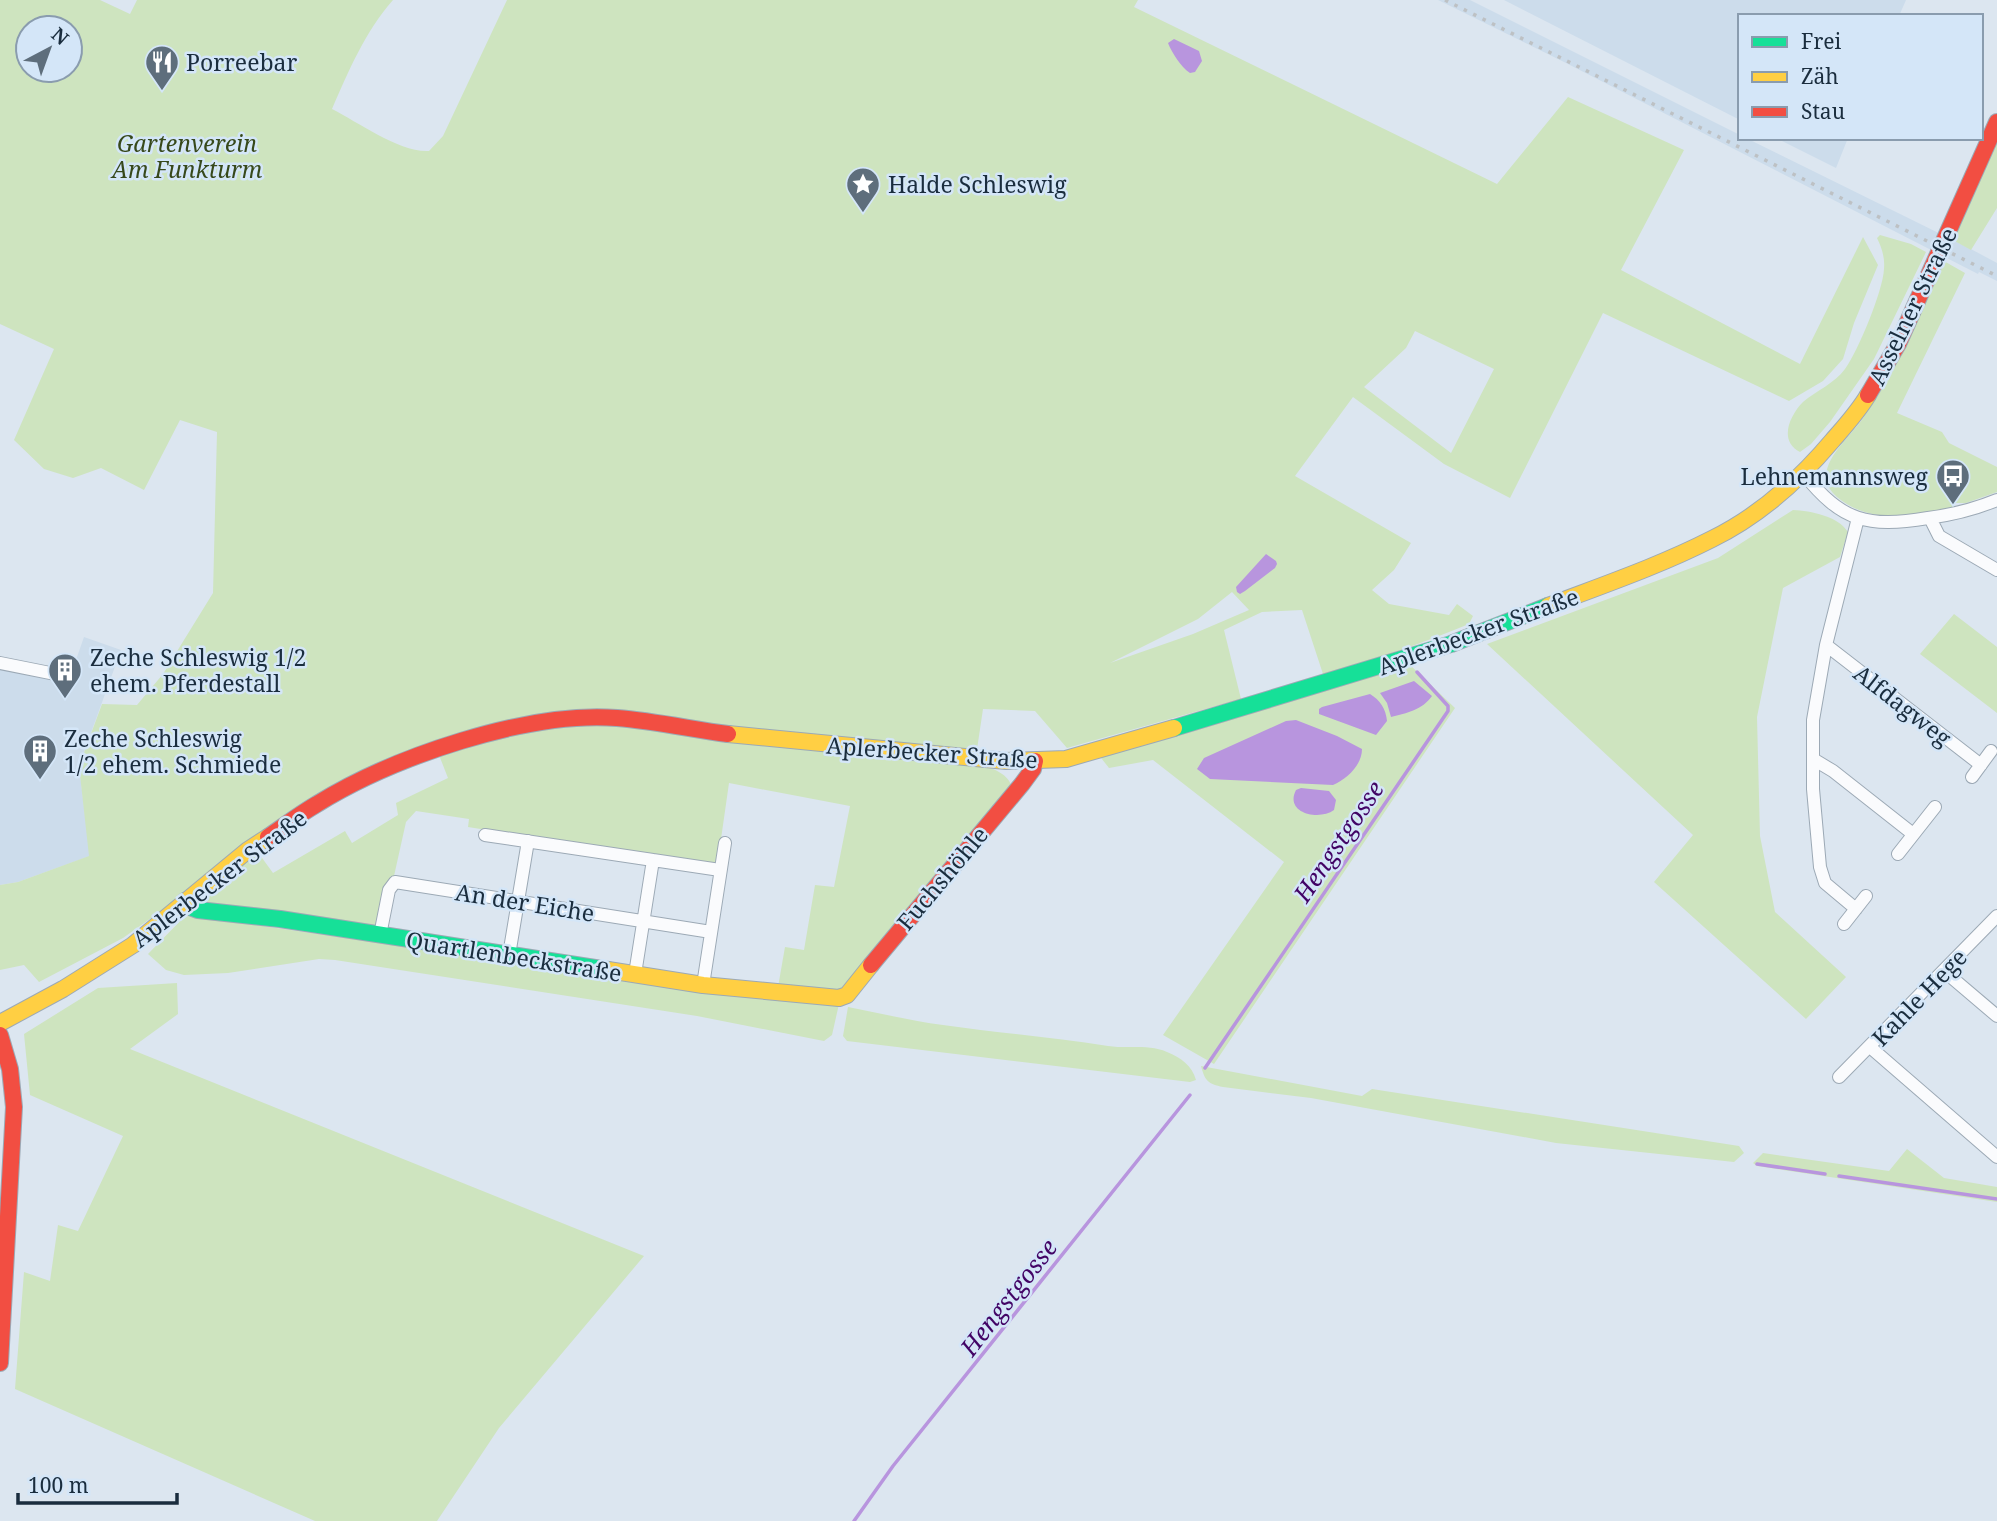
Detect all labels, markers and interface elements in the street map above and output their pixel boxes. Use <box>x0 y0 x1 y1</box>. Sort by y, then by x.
north arrow <box>14 14 84 84</box>
legend <box>1738 14 1983 140</box>
text: N <box>46 21 74 51</box>
text: Frei <box>1801 27 1842 55</box>
restaurant icon: Porreebar <box>143 43 181 92</box>
place label: Porreebar <box>186 46 298 78</box>
text: Zäh <box>1801 62 1839 90</box>
text: Stau <box>1801 97 1845 125</box>
park label: Gartenverein Am Funkturm <box>110 127 263 185</box>
place icon: Halde Schleswig <box>844 165 882 214</box>
place label: Halde Schleswig <box>888 168 1067 200</box>
street label: Asselner Straße <box>1860 222 1964 390</box>
bus stop icon: Lehnemannsweg <box>1934 457 1972 506</box>
place label: Lehnemannsweg <box>1740 460 1929 492</box>
street label: Aplerbecker Straße <box>1373 580 1583 682</box>
place label: Zeche Schleswig 1/2 ehem. Pferdestall <box>90 641 306 699</box>
building icon: Zeche Schleswig 1/2 ehem. Pferdestall <box>46 651 84 700</box>
street label: Alfdagweg <box>1848 657 1959 754</box>
place label: Zeche Schleswig 1/2 ehem. Schmiede <box>64 722 281 780</box>
street label: Aplerbecker Straße <box>825 729 1039 775</box>
building icon: Zeche Schleswig 1/2 ehem. Schmiede <box>21 732 59 781</box>
water label: Hengstgosse <box>1285 774 1391 909</box>
street label: Aplerbecker Straße <box>125 802 313 954</box>
street label: Fuchshöhle <box>889 819 995 937</box>
street label: An der Eiche <box>453 875 597 929</box>
street label: Quartlenbeckstraße <box>404 923 624 989</box>
street label: Kahle Hege <box>1864 941 1974 1053</box>
water label: Hengstgosse <box>951 1232 1064 1363</box>
scale bar <box>18 1462 177 1506</box>
text: 100 m <box>28 1471 89 1499</box>

